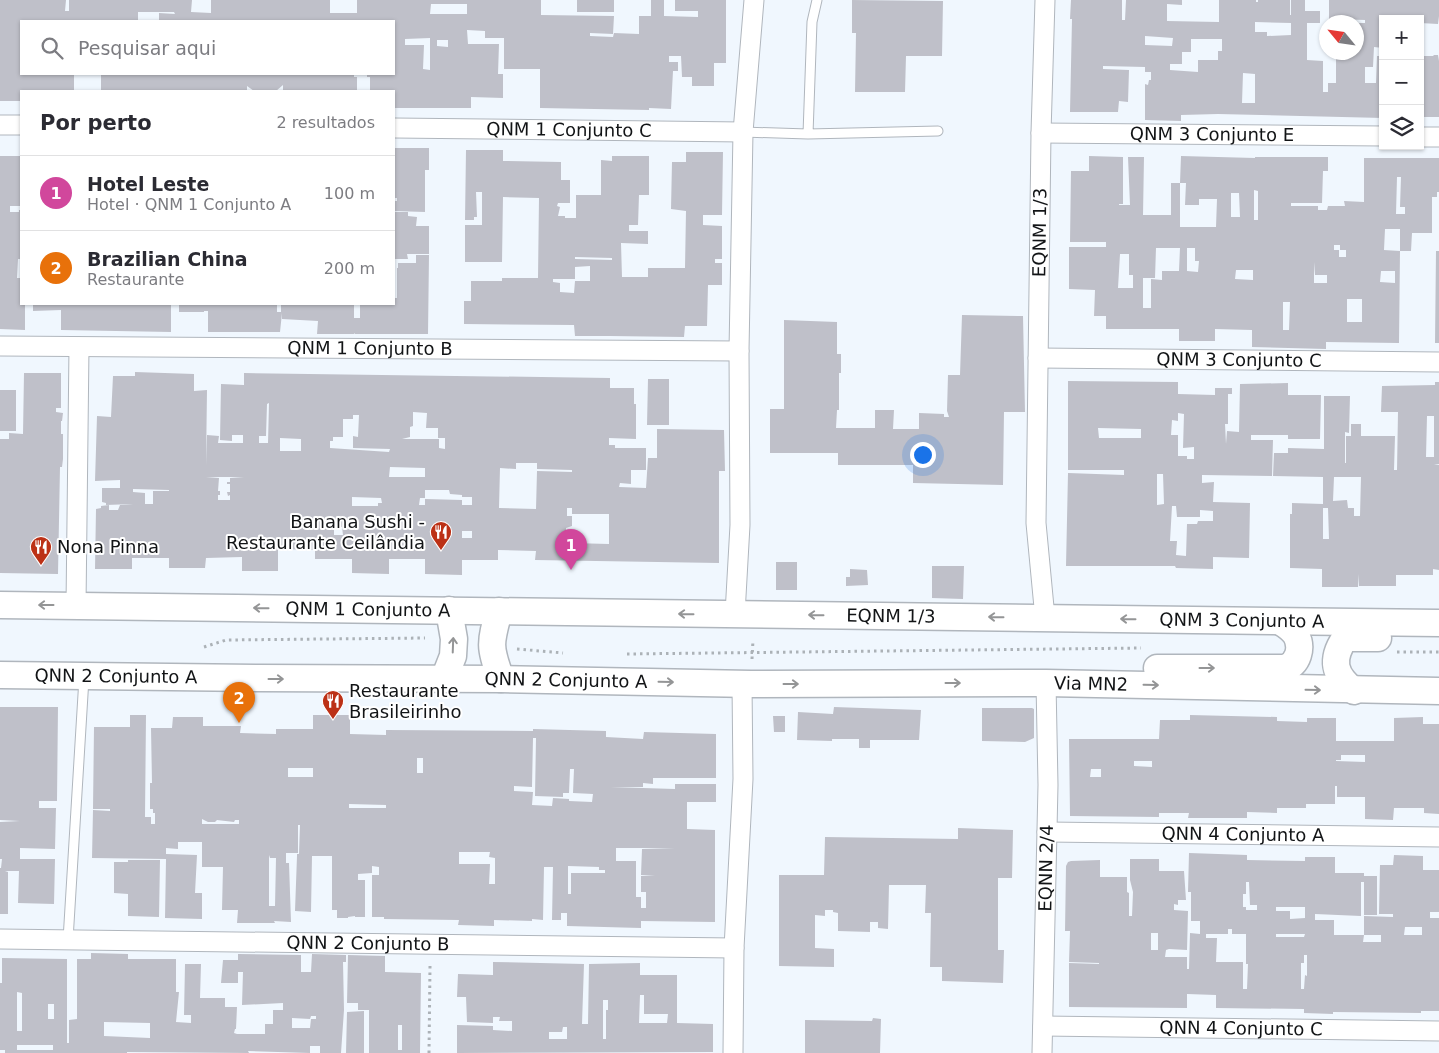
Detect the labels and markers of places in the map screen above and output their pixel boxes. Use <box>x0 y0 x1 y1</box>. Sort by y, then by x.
place label: Banana Sushi - Restaurante Ceilândia <box>226 511 425 553</box>
restaurant icon: Banana Sushi - Restaurante Ceilândia <box>429 520 453 551</box>
pin: 1 <box>555 529 587 570</box>
restaurant icon: Nona Pinna <box>29 535 53 566</box>
place label: Nona Pinna <box>57 536 159 557</box>
place label: Restaurante Brasileirinho <box>349 680 461 722</box>
pin: 2 <box>223 682 255 723</box>
restaurant icon: Restaurante Brasileirinho <box>321 689 345 720</box>

